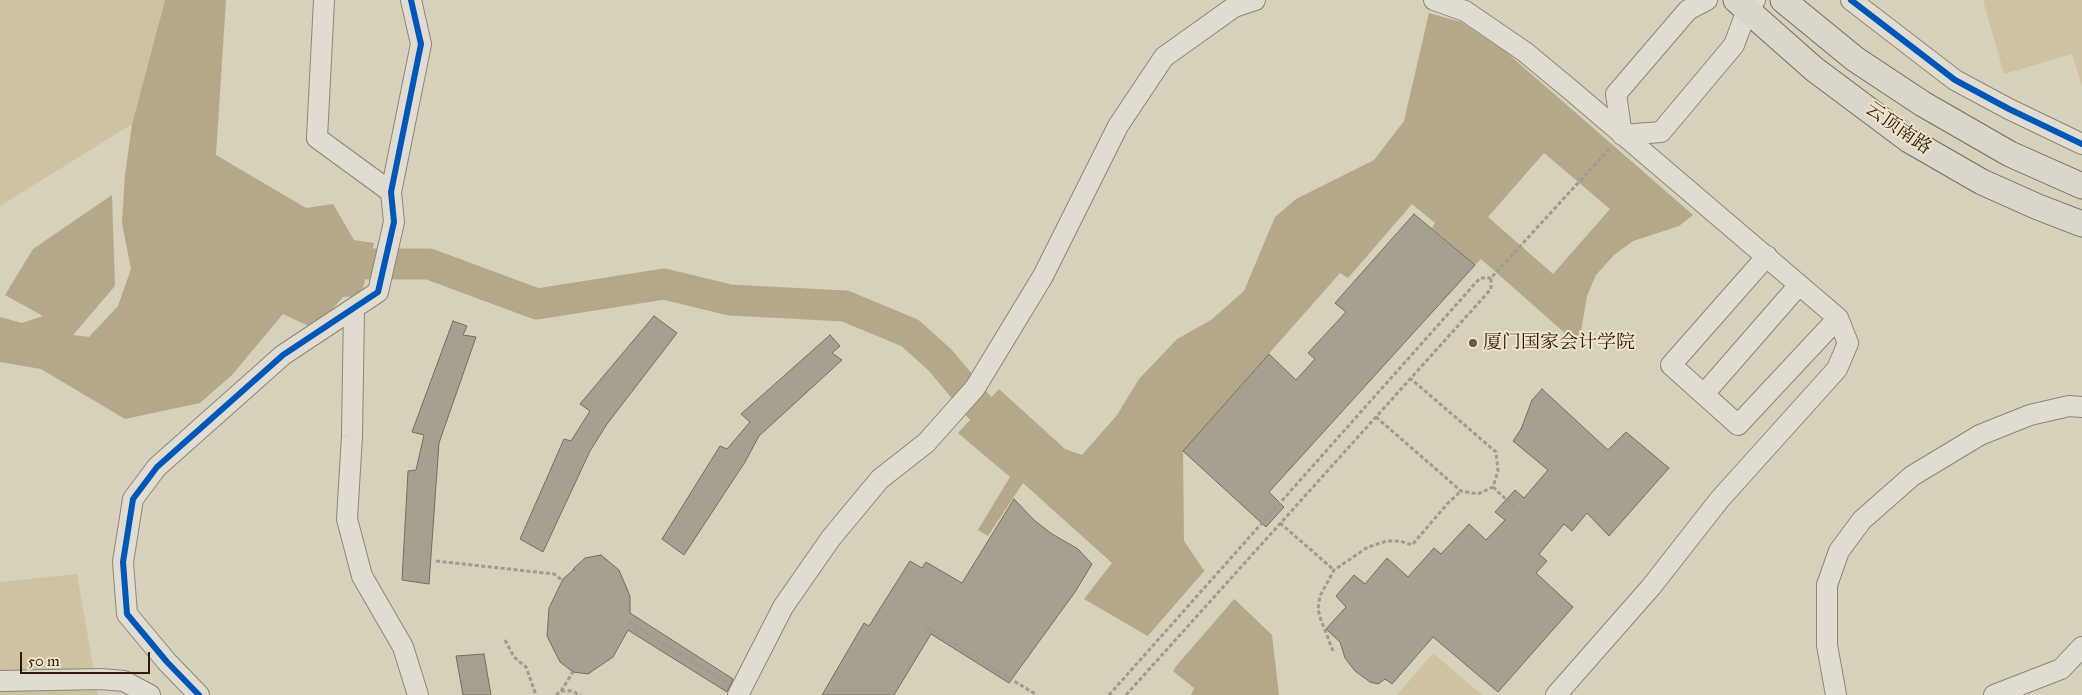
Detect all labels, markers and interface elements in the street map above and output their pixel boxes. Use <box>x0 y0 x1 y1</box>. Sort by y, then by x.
street label: 云顶南路 <box>1860 98 1936 160</box>
place label: 厦门国家会计学院 <box>1483 332 1635 354</box>
marker: 厦门国家会计学院 <box>1467 337 1479 349</box>
scale bar <box>22 642 152 674</box>
text: 50 m <box>28 652 60 670</box>

